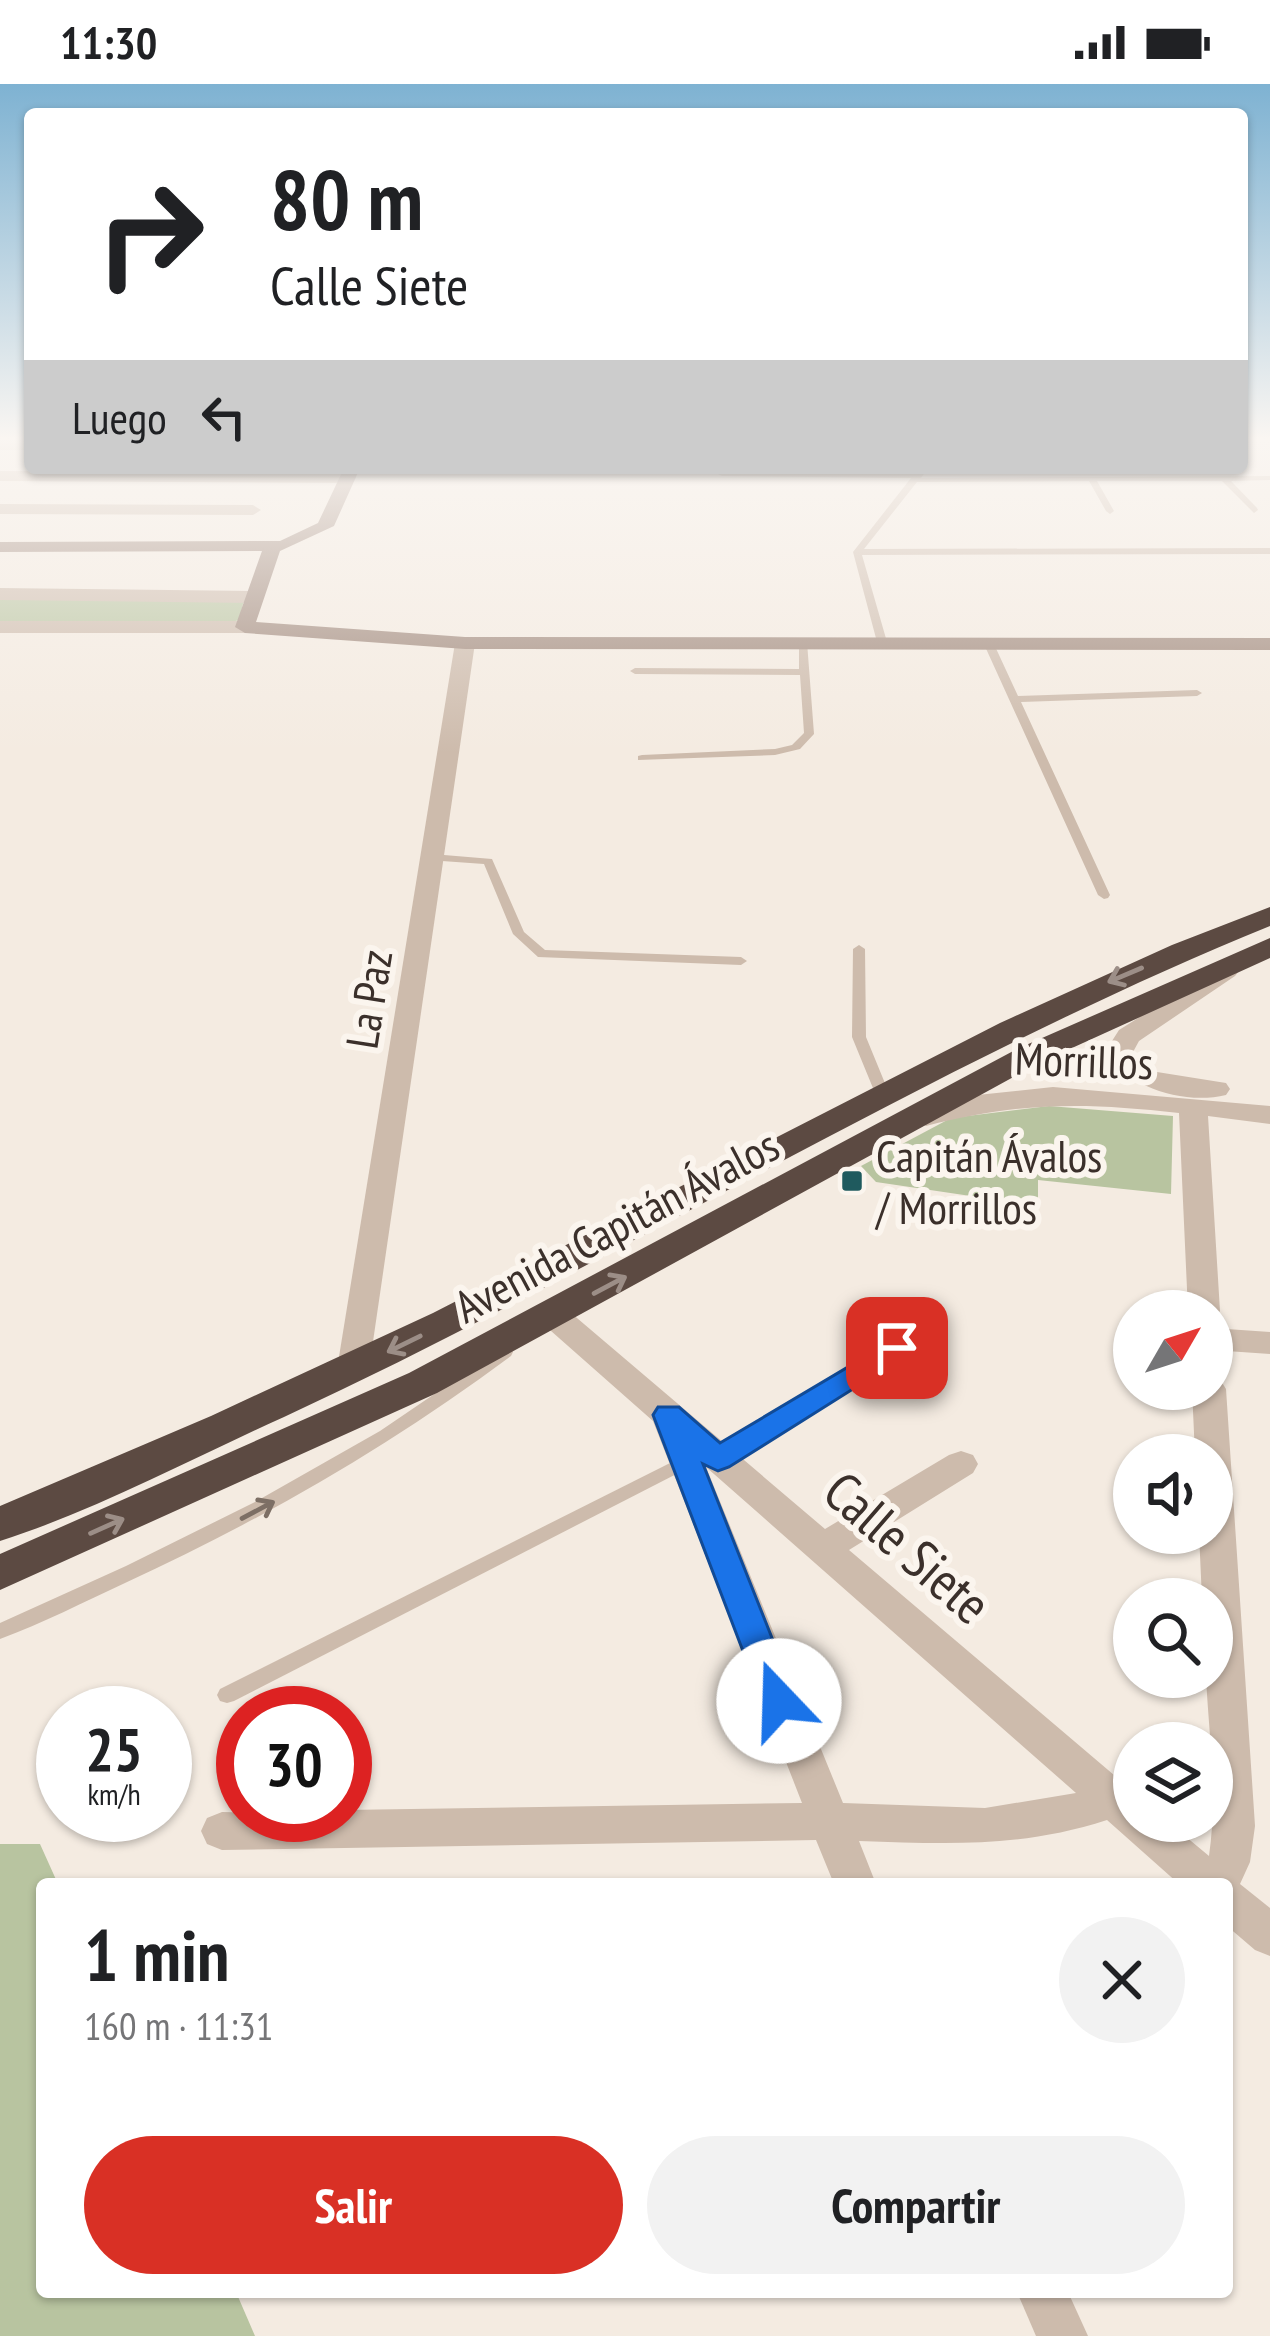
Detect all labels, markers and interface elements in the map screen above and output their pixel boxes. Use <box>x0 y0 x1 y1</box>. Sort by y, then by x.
text: 11:30 <box>60 13 157 71</box>
text: 80 m <box>270 144 423 253</box>
icon: right <box>72 156 228 312</box>
text: Calle Siete <box>270 250 468 320</box>
icon: left <box>191 384 257 450</box>
text: Luego <box>72 388 167 446</box>
street label: La Paz <box>332 946 404 1052</box>
one-way arrow <box>1108 966 1144 988</box>
street label: Morrillos <box>1014 1029 1154 1091</box>
street label: Avenida Capitán Ávalos <box>444 1115 788 1335</box>
place label: Capitán Ávalos / Morrillos <box>874 1126 1102 1236</box>
marker: Capitán Ávalos / Morrillos <box>839 1168 865 1194</box>
one-way arrow <box>592 1273 627 1296</box>
north arrow <box>1113 1290 1233 1410</box>
map controls <box>1113 1290 1233 1842</box>
pin <box>846 1297 948 1399</box>
icon: arrive <box>864 1315 930 1381</box>
one-way arrow <box>387 1333 422 1356</box>
button: sound <box>1113 1434 1233 1554</box>
street label: Calle Siete <box>810 1456 1006 1638</box>
one-way arrow <box>239 1497 275 1520</box>
one-way arrow <box>89 1514 125 1536</box>
button: search <box>1113 1578 1233 1698</box>
position arrow <box>716 1638 842 1764</box>
speed limit sign: 30 <box>216 1686 372 1842</box>
text: 25 <box>85 1710 143 1788</box>
button: layers <box>1113 1722 1233 1842</box>
text: km/h <box>87 1774 141 1813</box>
text: 1 min <box>84 1908 229 2001</box>
button: close <box>1059 1917 1185 2043</box>
text: 160 m · 11:31 <box>84 2000 273 2051</box>
button: Salir <box>84 2136 623 2274</box>
button: Compartir <box>647 2136 1185 2274</box>

